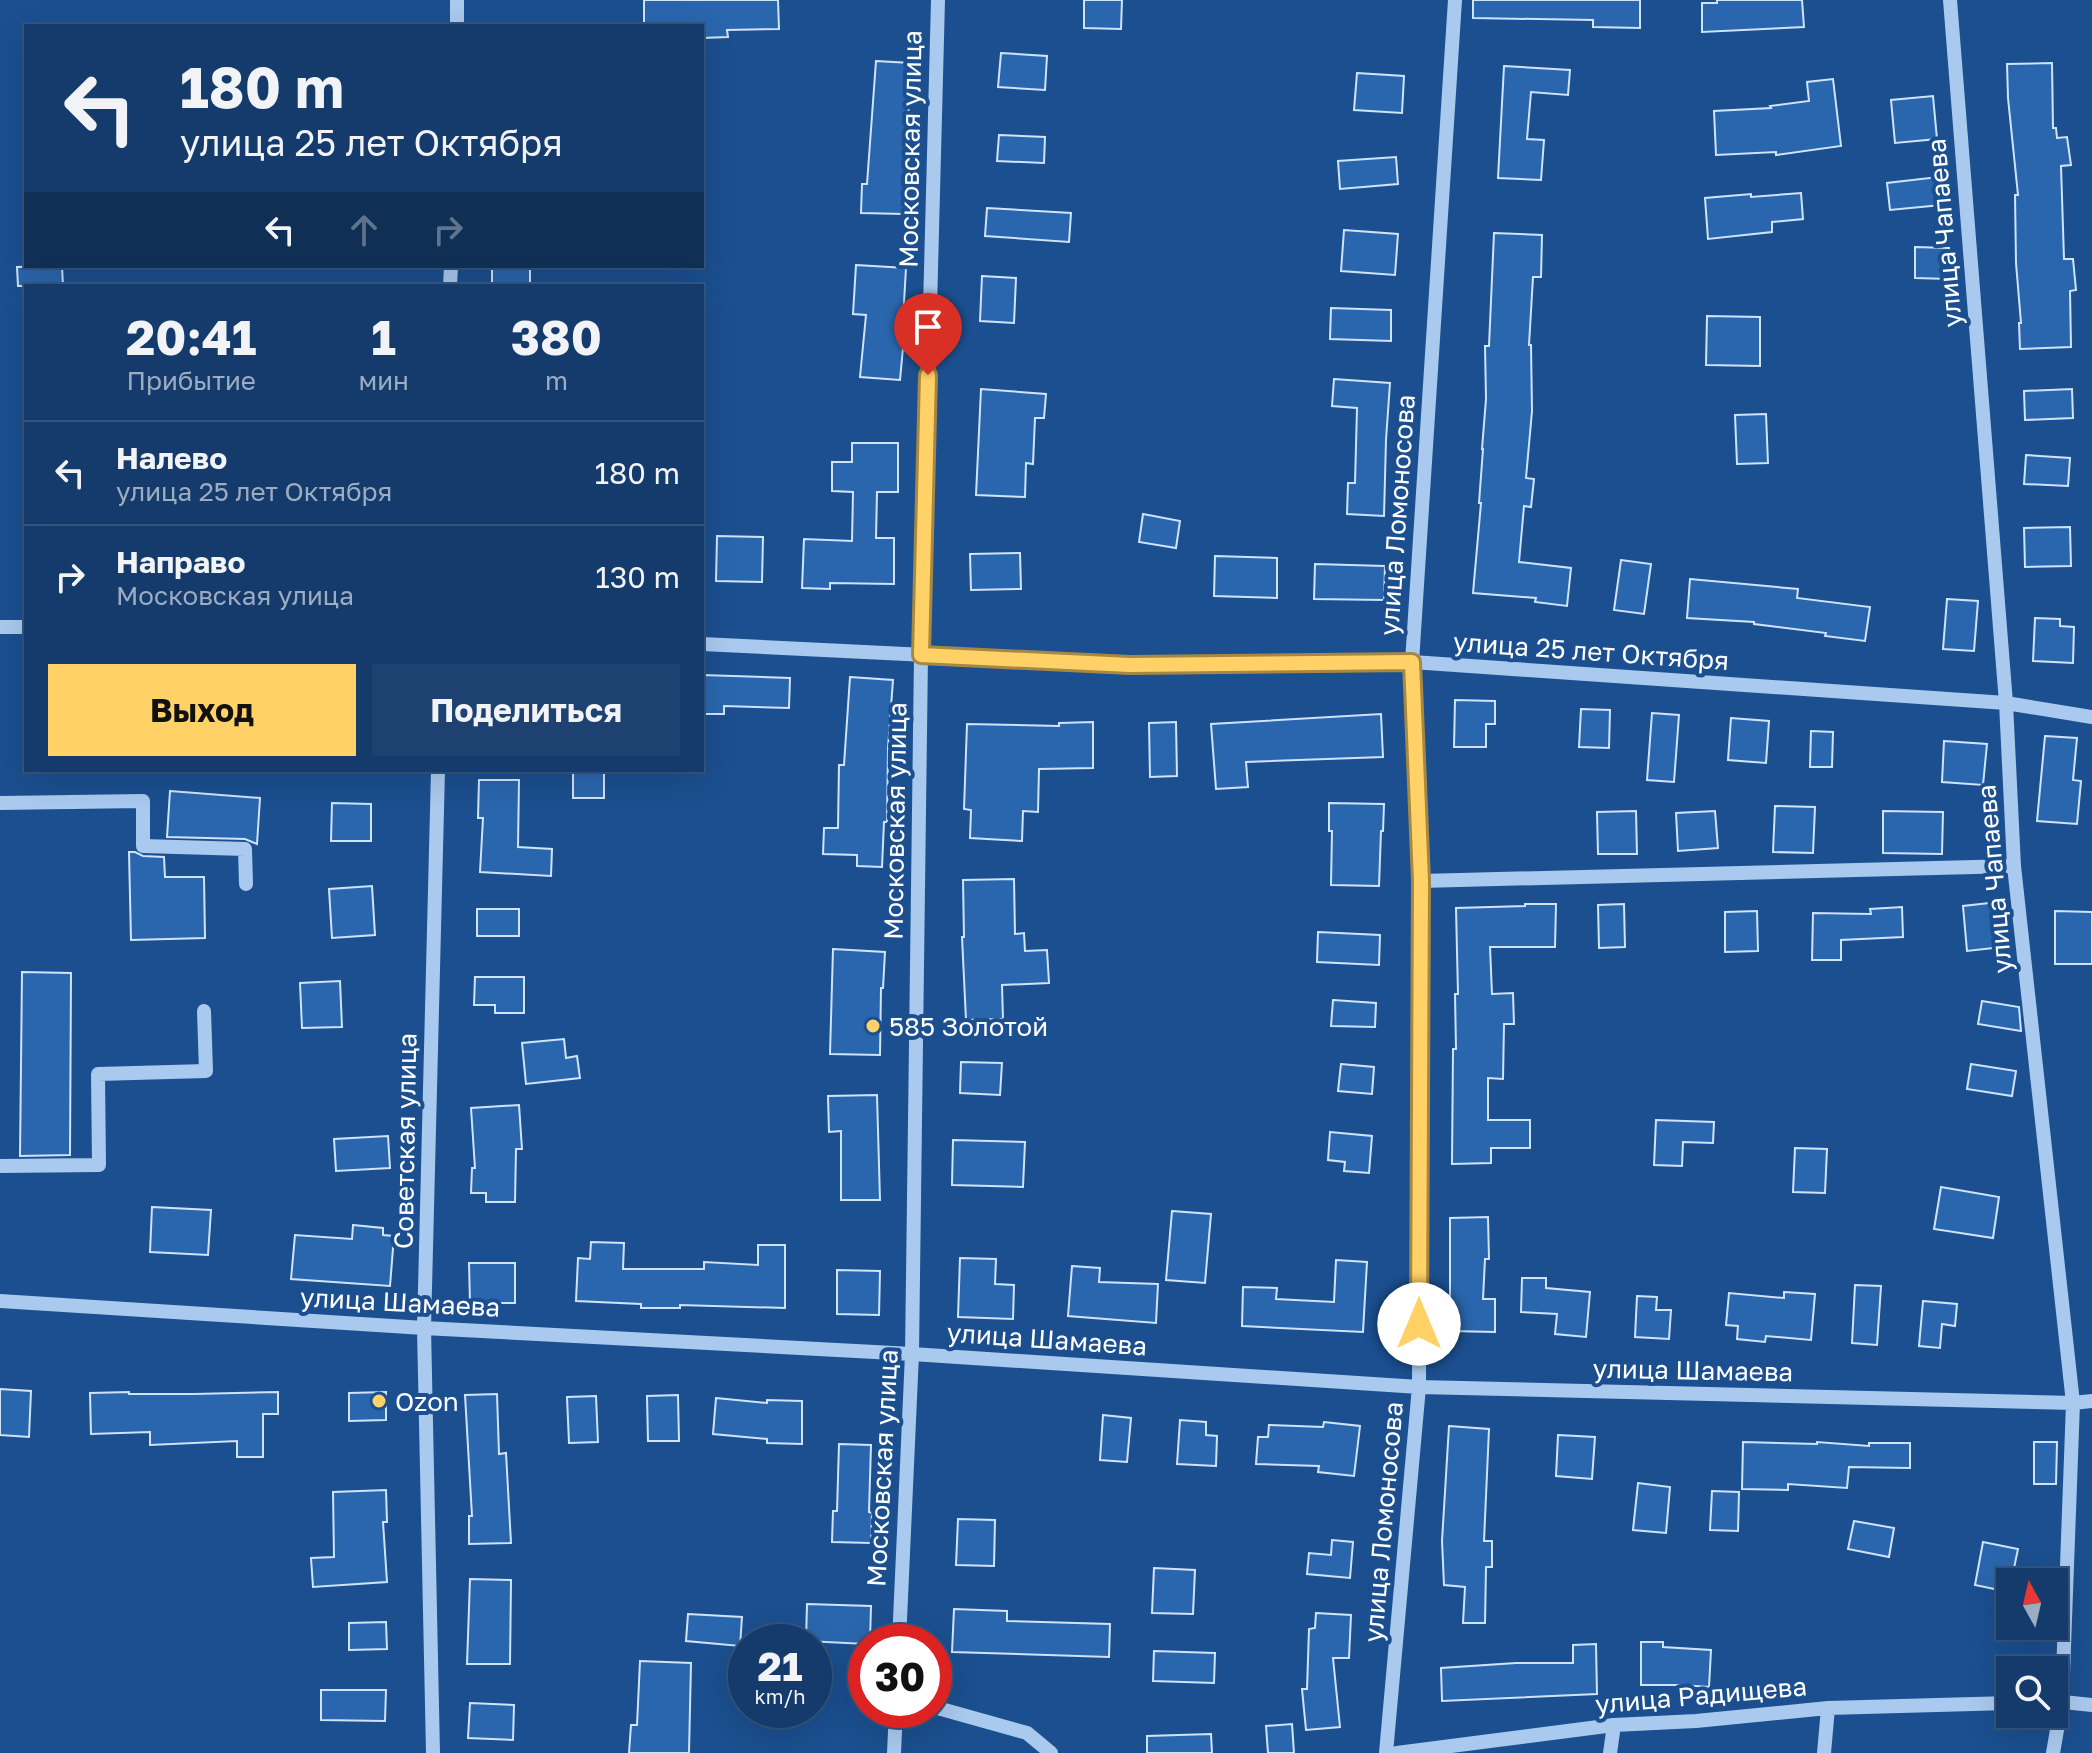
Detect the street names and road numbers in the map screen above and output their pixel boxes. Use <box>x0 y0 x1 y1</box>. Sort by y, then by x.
street label: Московская улица <box>892 30 928 268</box>
street label: улица Чапаева <box>1920 137 1968 329</box>
street label: улица Ломоносова <box>1373 393 1421 637</box>
street label: улица 25 лет Октября <box>1452 626 1730 676</box>
street label: Московская улица <box>877 702 913 940</box>
street label: улица Чапаева <box>1970 783 2018 975</box>
street label: Советская улица <box>388 1033 422 1249</box>
street label: улица Шамаева <box>299 1281 501 1323</box>
street label: улица Шамаева <box>946 1317 1148 1361</box>
street label: Московская улица <box>860 1348 904 1588</box>
street label: улица Шамаева <box>1593 1353 1793 1387</box>
street label: улица Ломоносова <box>1357 1400 1409 1644</box>
street label: улица Радищева <box>1594 1670 1808 1720</box>

